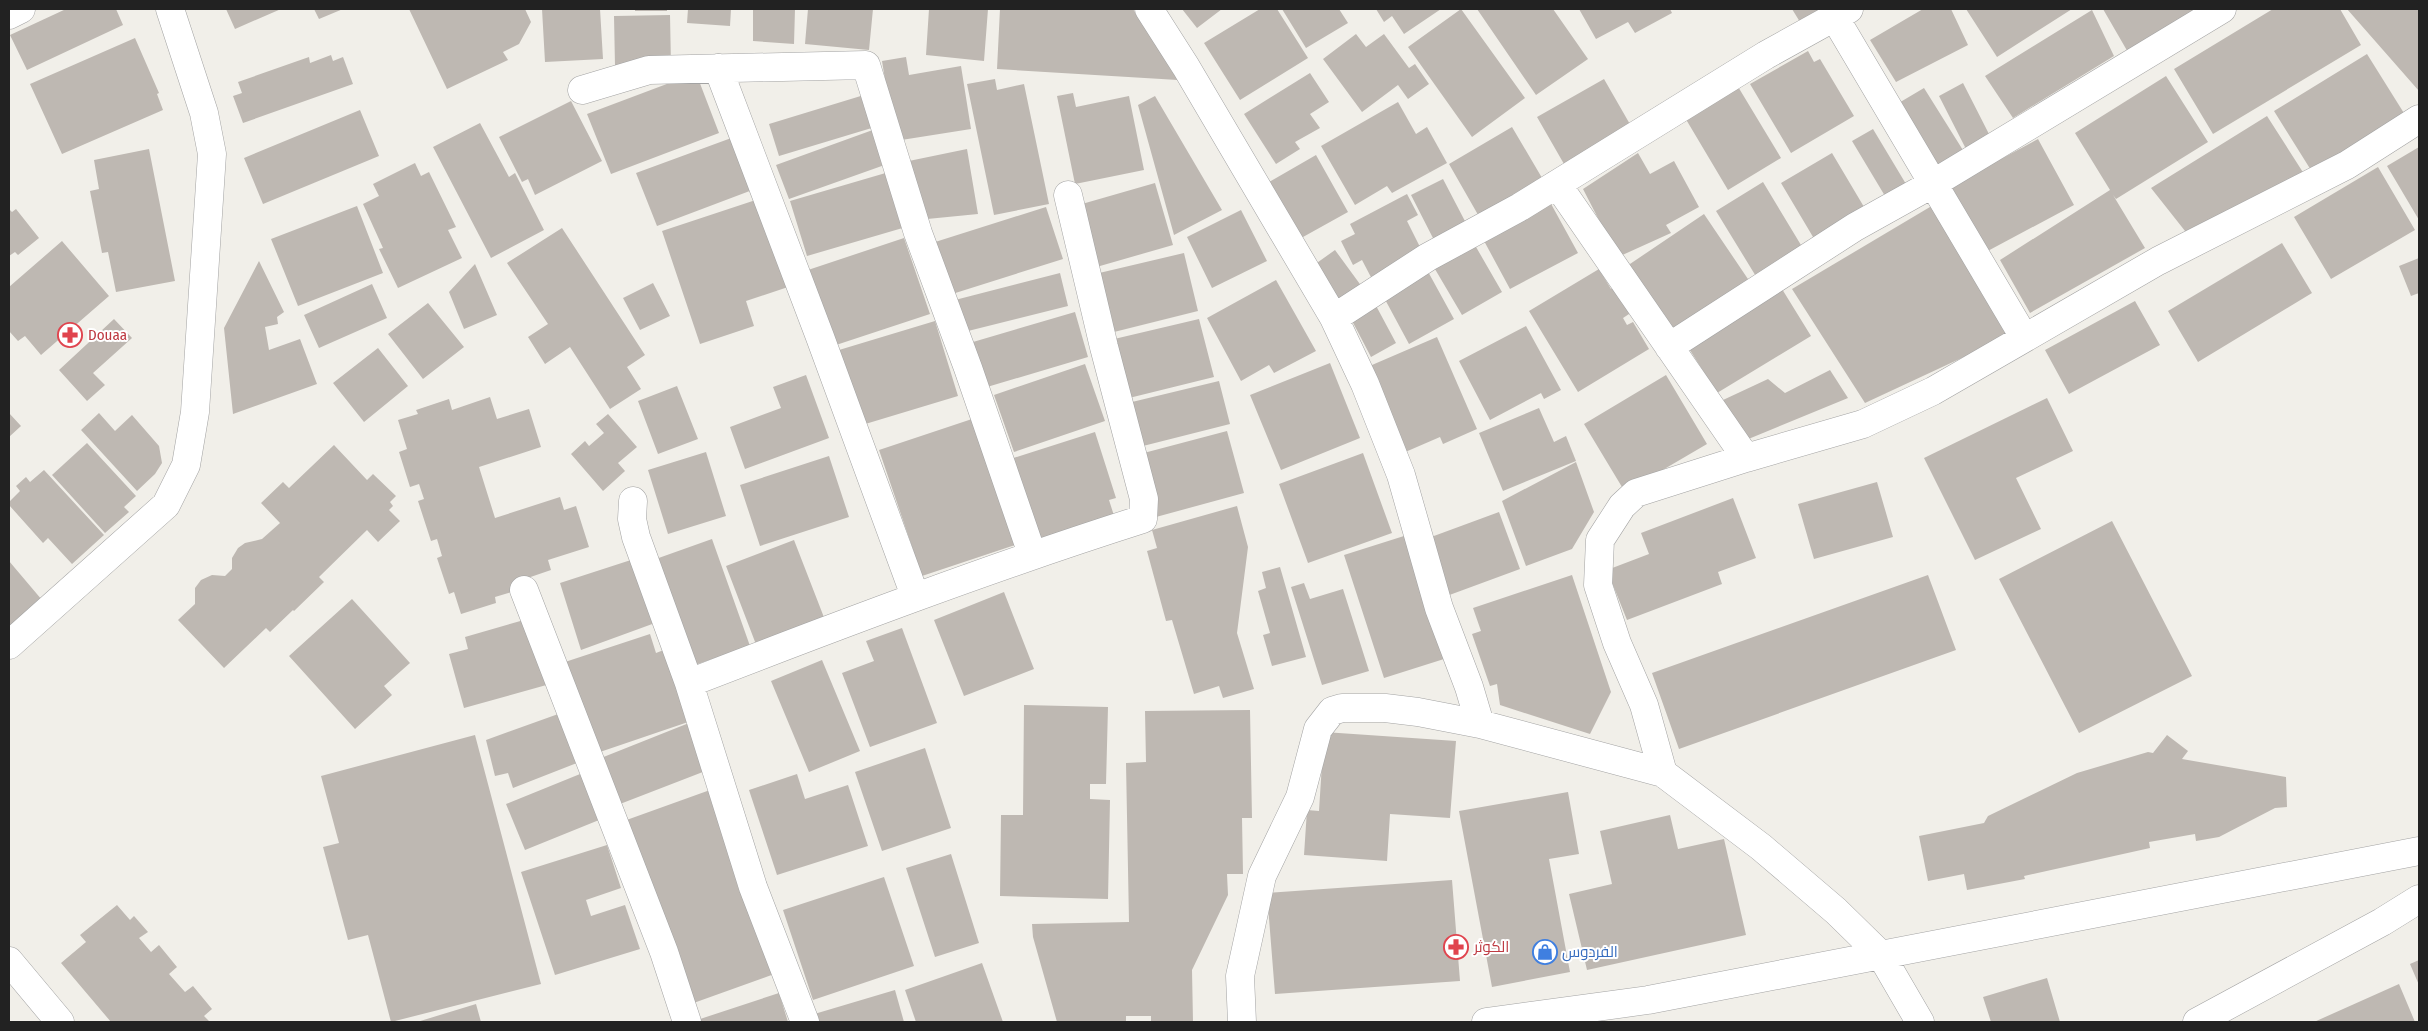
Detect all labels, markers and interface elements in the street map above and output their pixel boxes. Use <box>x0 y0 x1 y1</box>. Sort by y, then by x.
pharmacy icon: Douaa <box>57 322 83 348</box>
place label: Douaa <box>88 326 127 344</box>
pharmacy icon: الكوثر <box>1443 934 1469 960</box>
place label: الكوثر <box>1473 938 1509 956</box>
shop icon: الفردوس <box>1532 939 1558 965</box>
place label: الفردوس <box>1562 943 1618 962</box>

